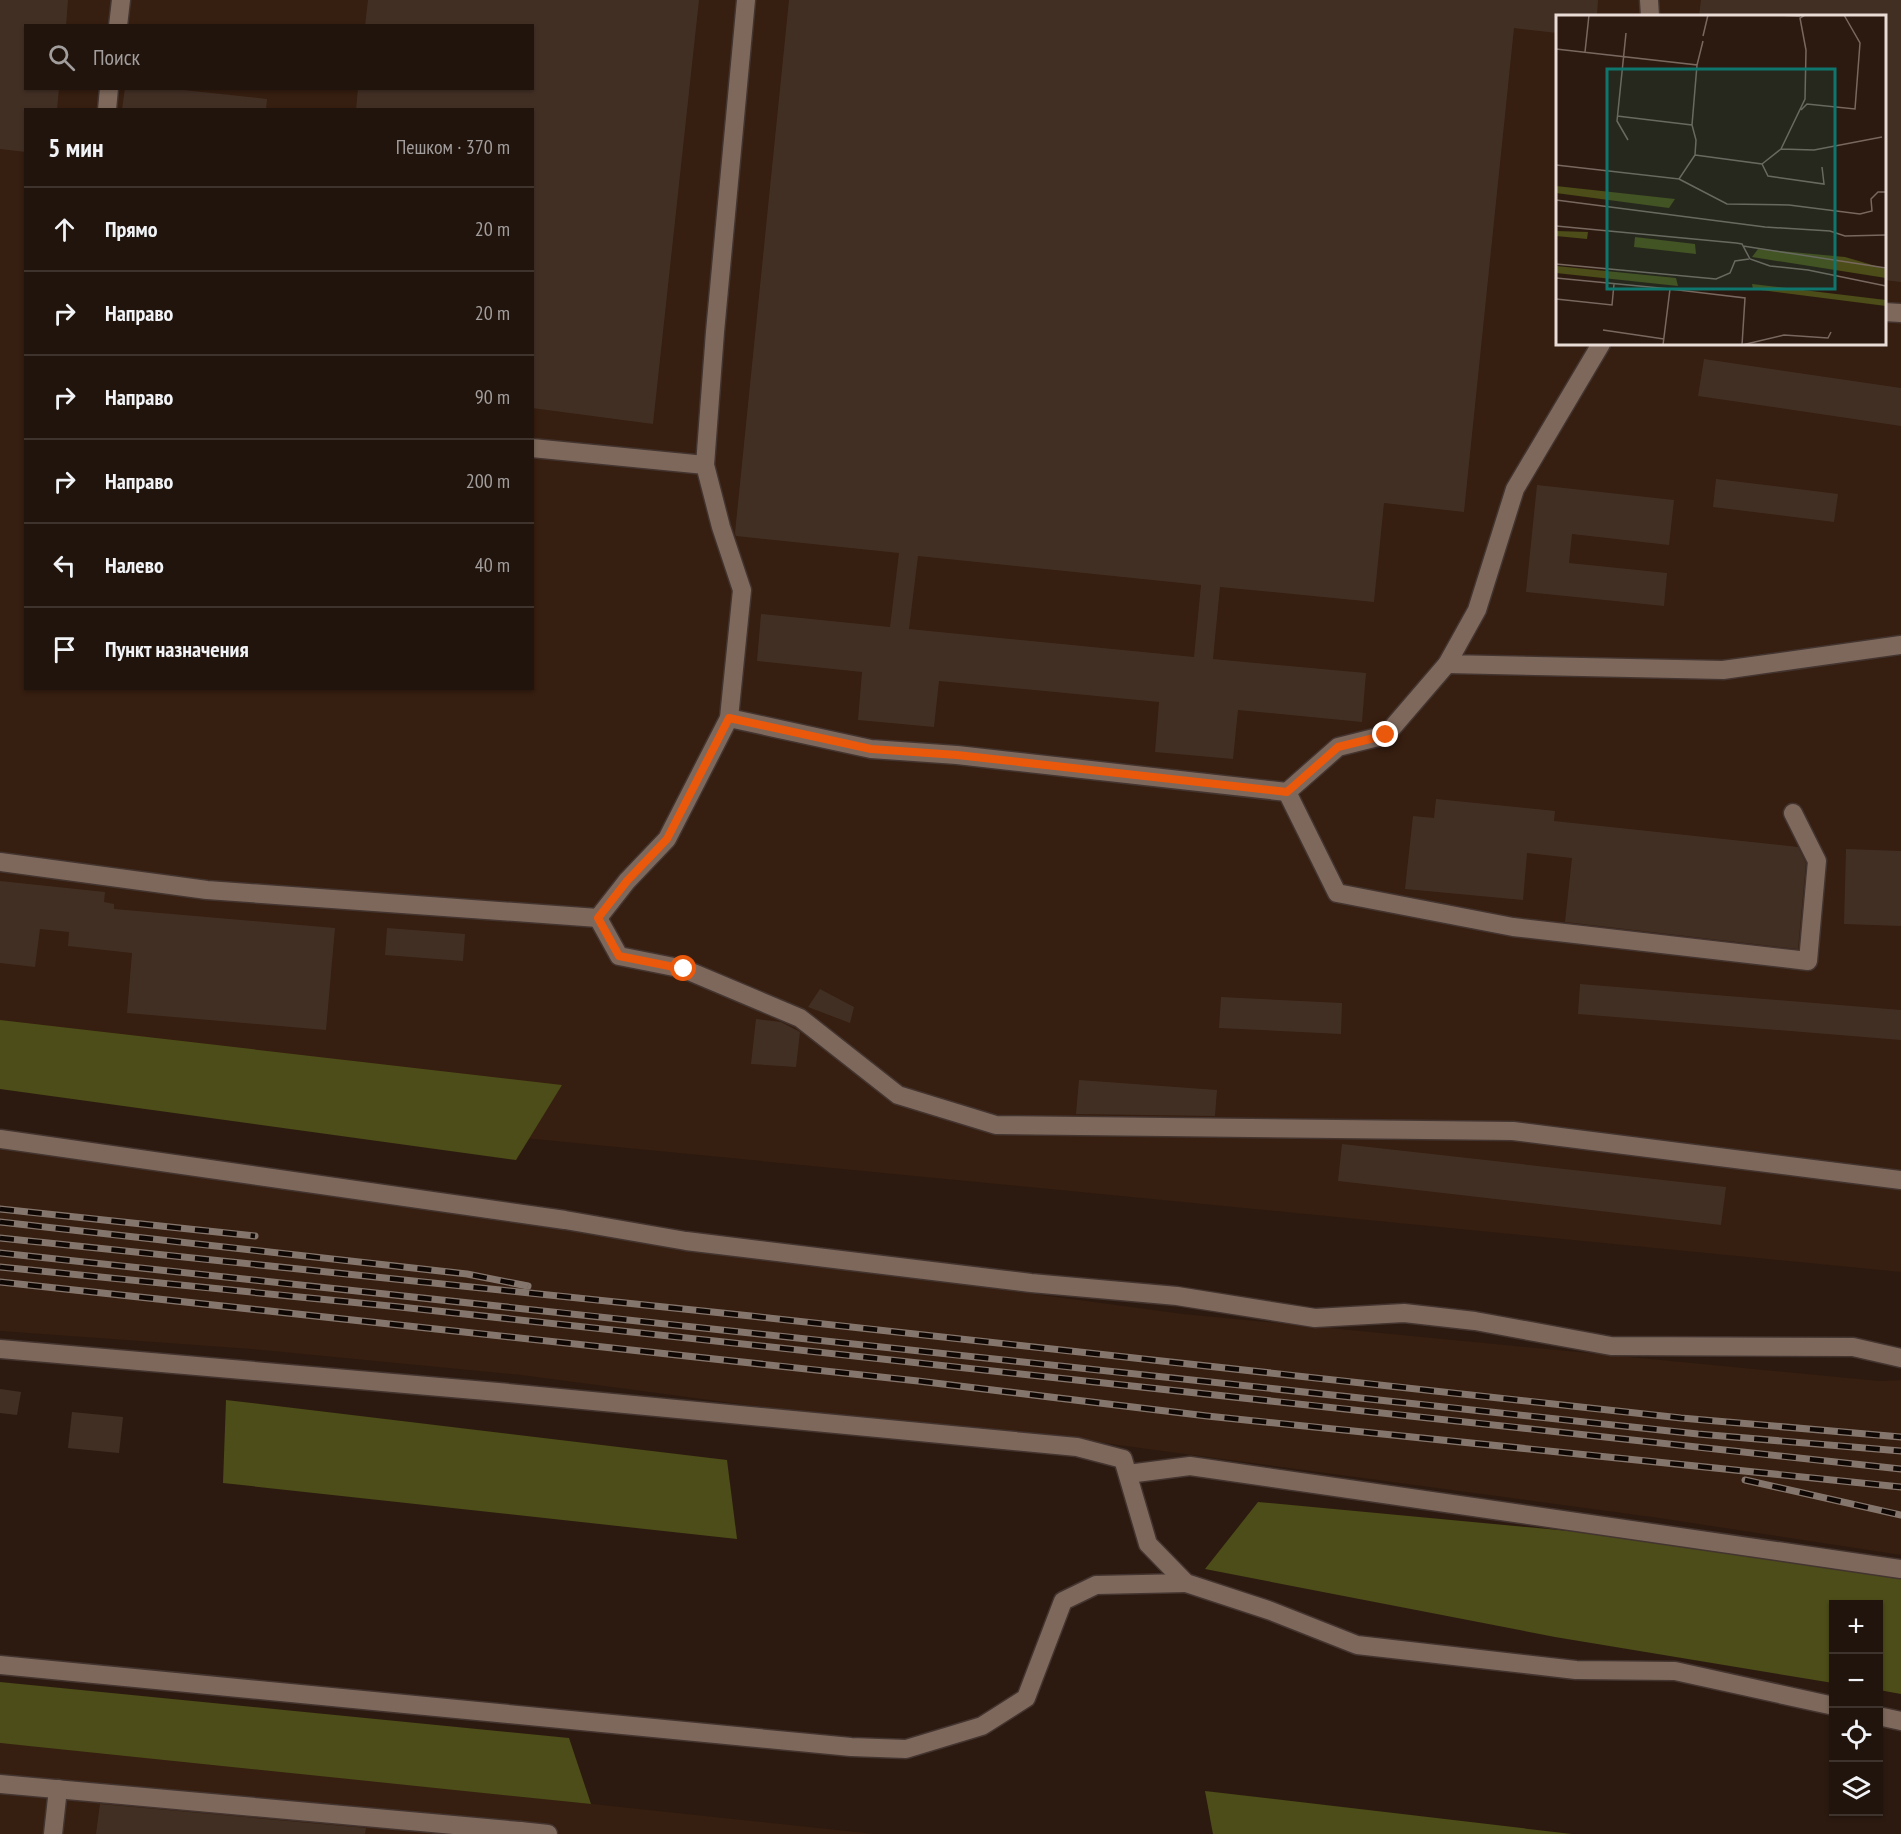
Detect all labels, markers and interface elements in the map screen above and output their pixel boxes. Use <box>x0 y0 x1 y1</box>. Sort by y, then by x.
inset map <box>1556 15 1886 345</box>
search box <box>24 24 534 90</box>
icon: search <box>45 41 78 74</box>
text: Поиск <box>93 43 140 71</box>
text: 5 мин <box>48 131 103 164</box>
text: Пешком · 370 m <box>396 134 510 160</box>
icon: ahead <box>48 213 81 246</box>
text: Прямо <box>105 215 158 243</box>
text: 20 m <box>475 216 510 242</box>
icon: right <box>48 297 81 330</box>
text: Направо <box>105 299 173 327</box>
text: 20 m <box>475 300 510 326</box>
icon: right <box>48 381 81 414</box>
text: Направо <box>105 383 173 411</box>
text: 90 m <box>475 384 510 410</box>
icon: right <box>48 465 81 498</box>
text: Направо <box>105 467 173 495</box>
text: 200 m <box>466 468 510 494</box>
icon: left <box>48 549 81 582</box>
text: Налево <box>105 551 164 579</box>
text: 40 m <box>475 552 510 578</box>
icon: arrive <box>48 633 81 666</box>
text: Пункт назначения <box>105 635 249 663</box>
route end <box>1372 721 1398 747</box>
route start <box>670 955 696 981</box>
map controls <box>1829 1600 1883 1816</box>
button: + <box>1829 1600 1883 1654</box>
button: − <box>1829 1654 1883 1708</box>
button: locate <box>1829 1708 1883 1762</box>
button: layers <box>1829 1762 1883 1816</box>

